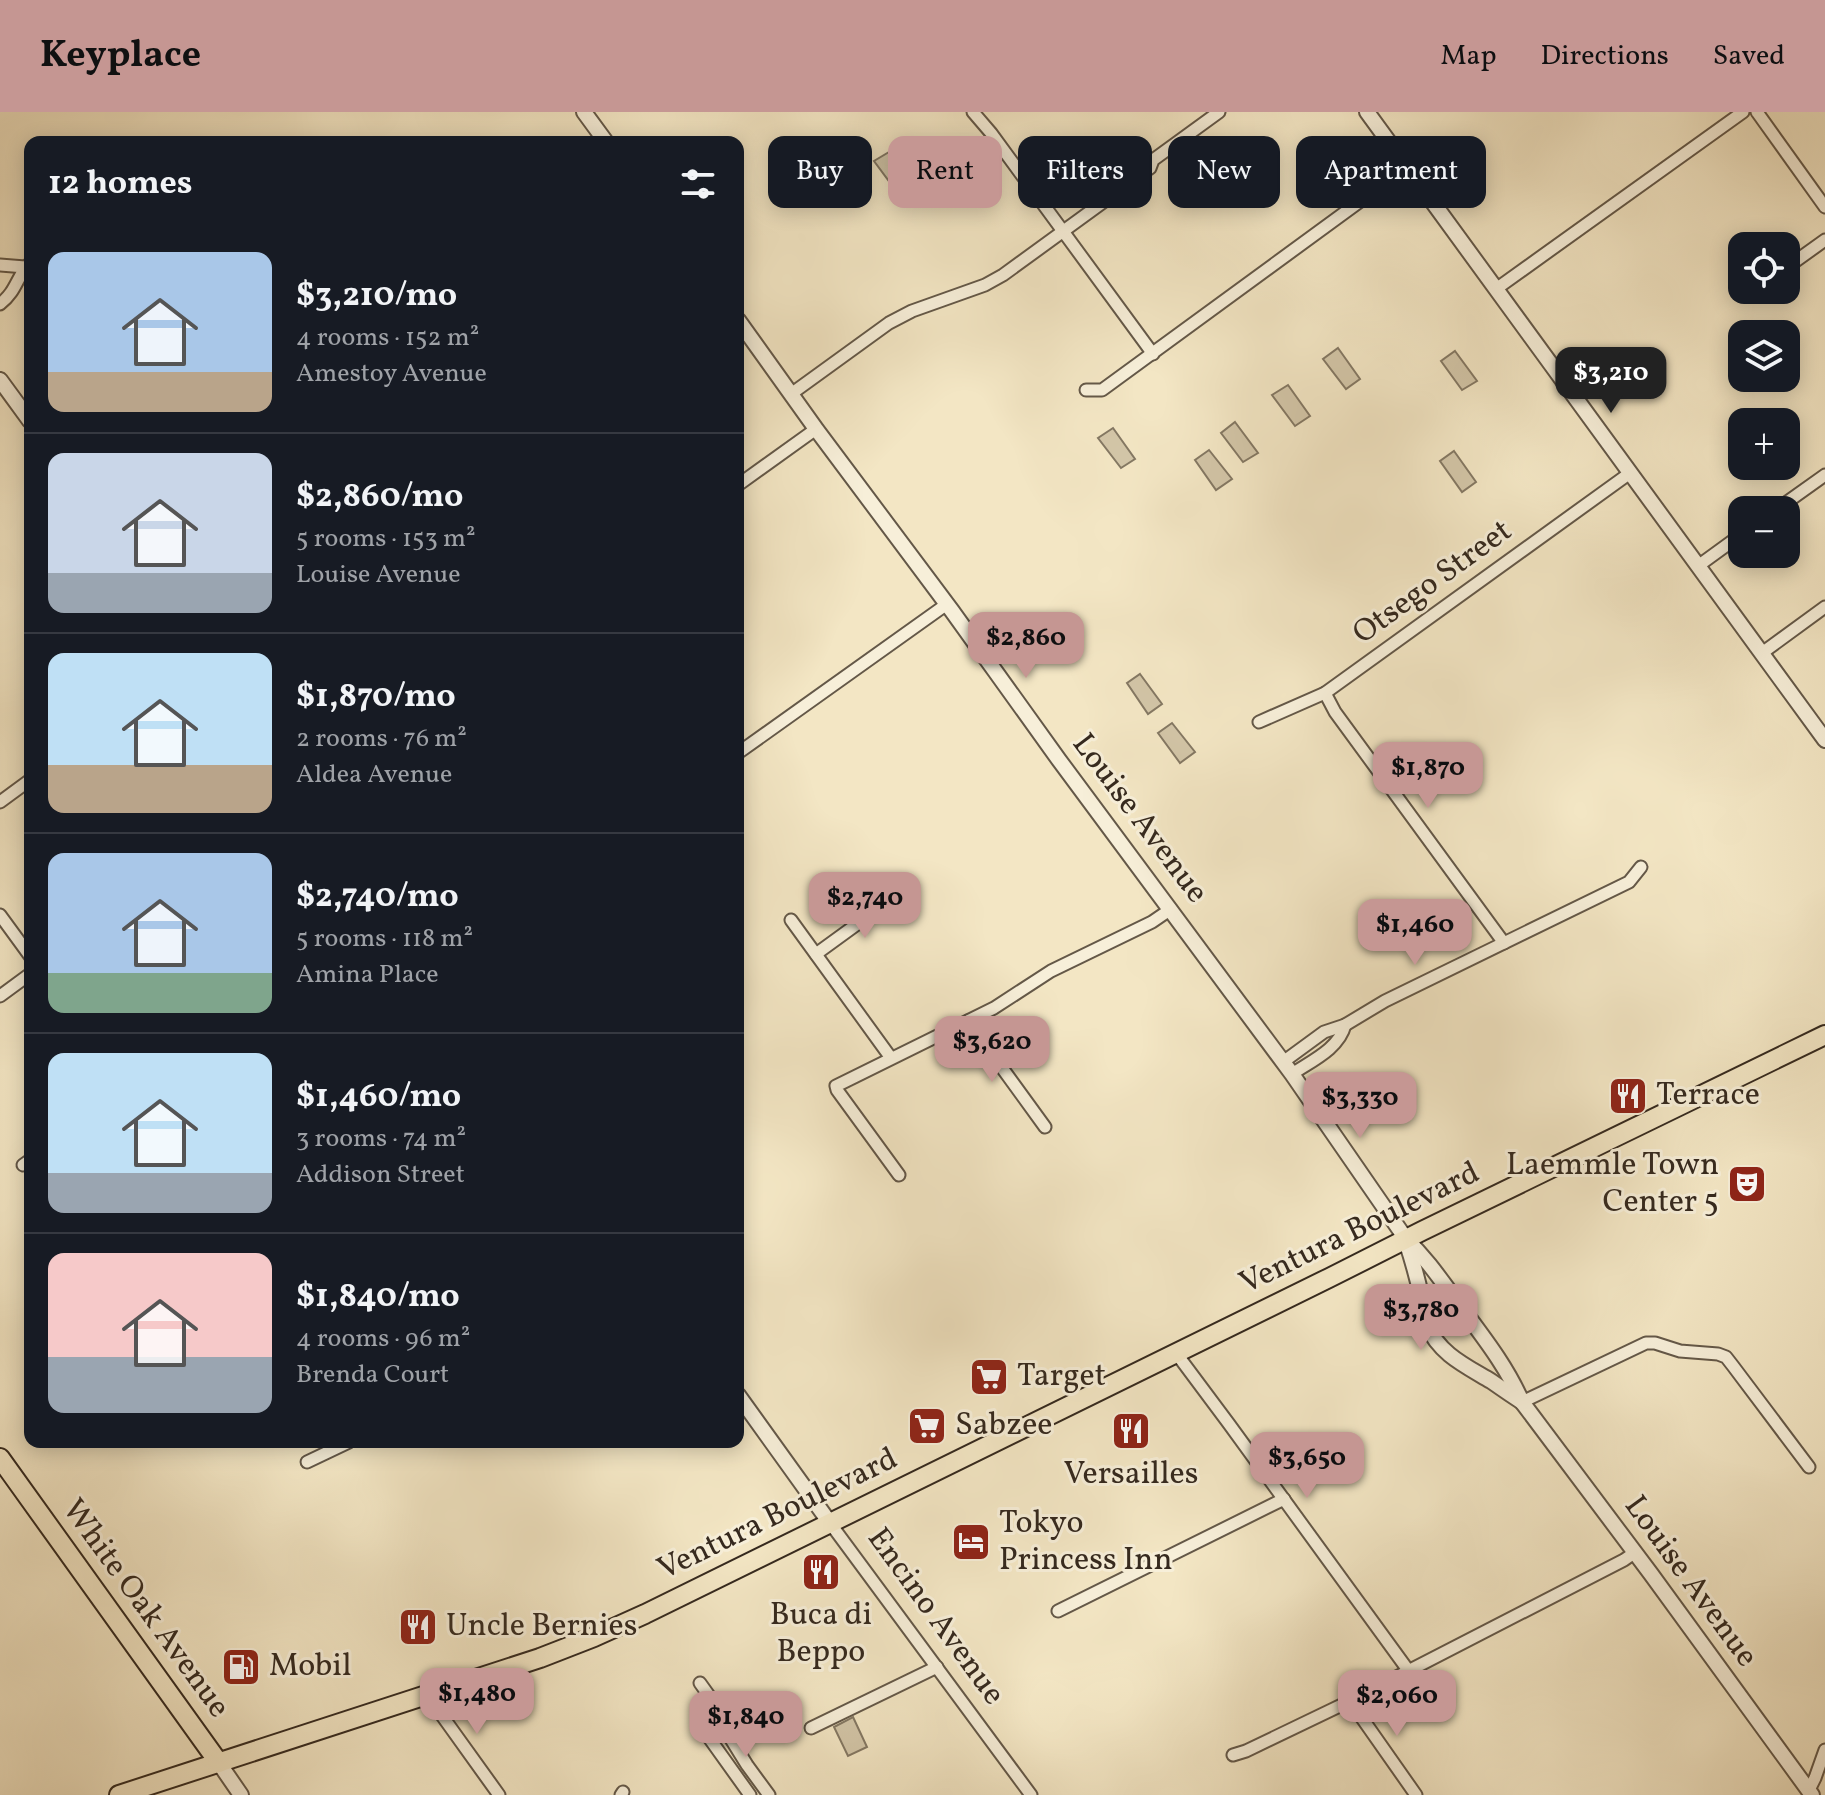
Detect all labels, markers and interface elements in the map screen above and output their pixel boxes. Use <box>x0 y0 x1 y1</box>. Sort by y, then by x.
text: Keyplace <box>40 30 201 83</box>
text: Map <box>1441 37 1497 76</box>
text: Directions <box>1541 37 1669 76</box>
text: Saved <box>1713 37 1785 76</box>
chip: Buy <box>768 136 872 208</box>
chip: Rent <box>888 136 1002 208</box>
chip: Filters <box>1018 136 1152 208</box>
chip: New <box>1168 136 1280 208</box>
chip: Apartment <box>1296 136 1486 208</box>
text: 12 homes <box>48 161 192 208</box>
icon: filters <box>676 162 720 206</box>
map controls <box>1728 232 1800 568</box>
button: locate <box>1728 232 1800 304</box>
text: $3,210/mo <box>296 273 457 320</box>
icon: home <box>112 284 208 380</box>
text: 4 rooms · 152 m² <box>296 320 479 356</box>
button: layers <box>1728 320 1800 392</box>
pin: $3,210 <box>1546 347 1676 415</box>
text: $3,210 <box>1573 355 1649 391</box>
text: Amestoy Avenue <box>296 356 487 392</box>
button: + <box>1728 408 1800 480</box>
text: $2,860/mo <box>296 474 463 521</box>
icon: home <box>112 485 208 581</box>
button: − <box>1728 496 1800 568</box>
street label: Otsego Street <box>1344 510 1522 656</box>
text: 5 rooms · 153 m² <box>296 521 476 557</box>
text: Louise Avenue <box>296 557 461 593</box>
pin: $2,860 <box>961 612 1091 680</box>
text: $2,860 <box>986 620 1066 656</box>
text: $1,870/mo <box>296 674 456 721</box>
icon: home <box>112 685 208 781</box>
text: 2 rooms · 76 m² <box>296 721 467 757</box>
street label: Louise Avenue <box>1060 725 1218 913</box>
pin: $1,870 <box>1363 742 1493 810</box>
text: $1,870 <box>1391 750 1465 786</box>
text: Aldea Avenue <box>296 757 452 793</box>
pin: $2,740 <box>800 872 930 940</box>
text: $2,740/mo <box>296 874 459 921</box>
text: $2,740 <box>827 880 903 916</box>
icon: home <box>112 885 208 981</box>
pin: $1,460 <box>1350 899 1480 967</box>
text: $1,460 <box>1376 907 1454 943</box>
text: 5 rooms · 118 m² <box>296 921 473 957</box>
text: Amina Place <box>296 957 439 993</box>
pin: $3,620 <box>927 1016 1057 1084</box>
text: $3,620 <box>953 1024 1031 1060</box>
pin: $3,330 <box>1295 1072 1425 1140</box>
text: $1,460/mo <box>296 1074 461 1121</box>
place label: Terrace <box>1656 1074 1760 1118</box>
restaurant icon: Terrace <box>1607 1075 1649 1117</box>
text: $3,330 <box>1322 1080 1398 1116</box>
icon: home <box>112 1085 208 1181</box>
text: 3 rooms · 74 m² <box>296 1121 466 1157</box>
place label: Laemmle Town Center 5 <box>1506 1144 1719 1225</box>
street label: Ventura Boulevard <box>1233 1152 1487 1306</box>
text: Addison Street <box>296 1157 465 1193</box>
theatre icon: Laemmle Town Center 5 <box>1726 1163 1768 1205</box>
text: $1,840/mo <box>296 1274 460 1321</box>
pin: $3,780 <box>1356 1284 1486 1352</box>
icon: home <box>112 1285 208 1381</box>
text: $3,780 <box>1383 1292 1459 1328</box>
text: 4 rooms · 96 m² <box>296 1321 470 1357</box>
place label: Target <box>1017 1355 1106 1399</box>
supermarket icon: Target <box>968 1356 1010 1398</box>
text: Brenda Court <box>296 1357 449 1393</box>
place label: Sabzee <box>955 1404 1052 1448</box>
supermarket icon: Sabzee <box>906 1405 948 1447</box>
restaurant icon: Versailles <box>1110 1410 1152 1452</box>
pin: $3,650 <box>1242 1432 1372 1500</box>
street label: Ventura Boulevard <box>651 1438 905 1592</box>
text: $3,650 <box>1268 1440 1346 1476</box>
place label: Versailles <box>1064 1453 1198 1497</box>
street label: Louise Avenue <box>1613 1487 1767 1677</box>
street label: White Oak Avenue <box>51 1491 239 1727</box>
place label: Tokyo Princess Inn <box>999 1502 1173 1583</box>
street label: Encino Avenue <box>856 1519 1014 1715</box>
hotel icon: Tokyo Princess Inn <box>950 1521 992 1563</box>
restaurant icon: Buca di Beppo <box>800 1551 842 1593</box>
place label: Buca di Beppo <box>770 1594 872 1675</box>
place label: Uncle Bernies <box>446 1605 637 1649</box>
restaurant icon: Uncle Bernies <box>397 1606 439 1648</box>
place label: Mobil <box>269 1645 352 1689</box>
fuel station icon: Mobil <box>220 1646 262 1688</box>
pin: $1,480 <box>412 1668 542 1736</box>
pin: $2,060 <box>1332 1670 1462 1738</box>
text: $1,480 <box>438 1676 516 1712</box>
text: $2,060 <box>1356 1678 1438 1714</box>
pin: $1,840 <box>681 1691 811 1759</box>
text: $1,840 <box>707 1699 785 1735</box>

